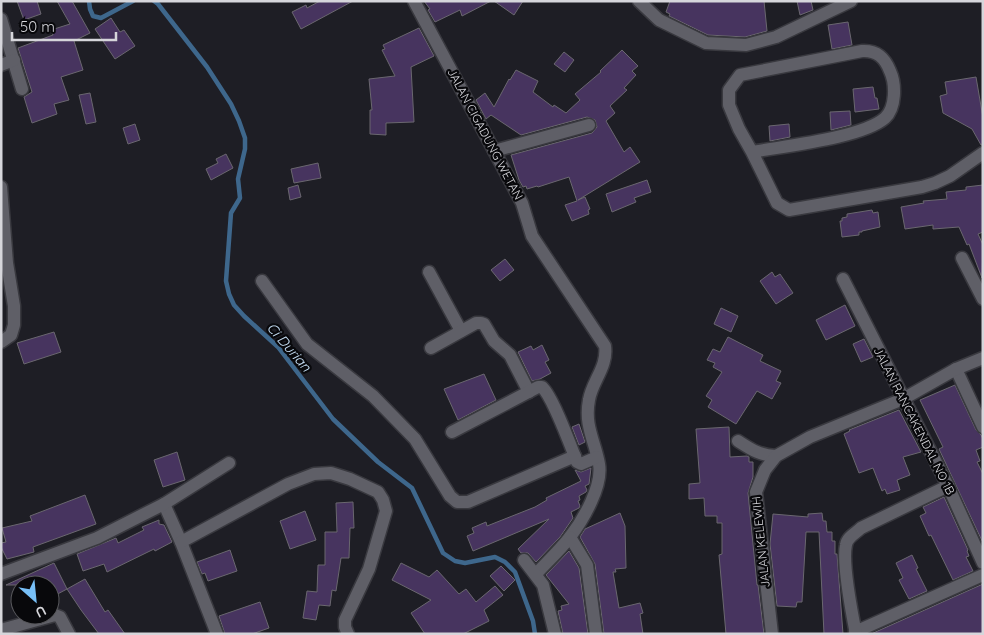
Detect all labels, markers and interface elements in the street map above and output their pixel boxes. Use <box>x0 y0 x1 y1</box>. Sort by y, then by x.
scale bar <box>12 10 116 42</box>
text: 50 m <box>20 17 55 36</box>
street label: JALAN CIGADUNG WETAN <box>444 65 526 202</box>
water label: Ci Durian <box>263 319 316 376</box>
street label: JALAN RANCAKENDAL NO 1B <box>871 344 958 497</box>
street label: JALAN KELEWIH <box>748 496 773 589</box>
north arrow <box>10 575 60 625</box>
text: U <box>32 601 49 622</box>

